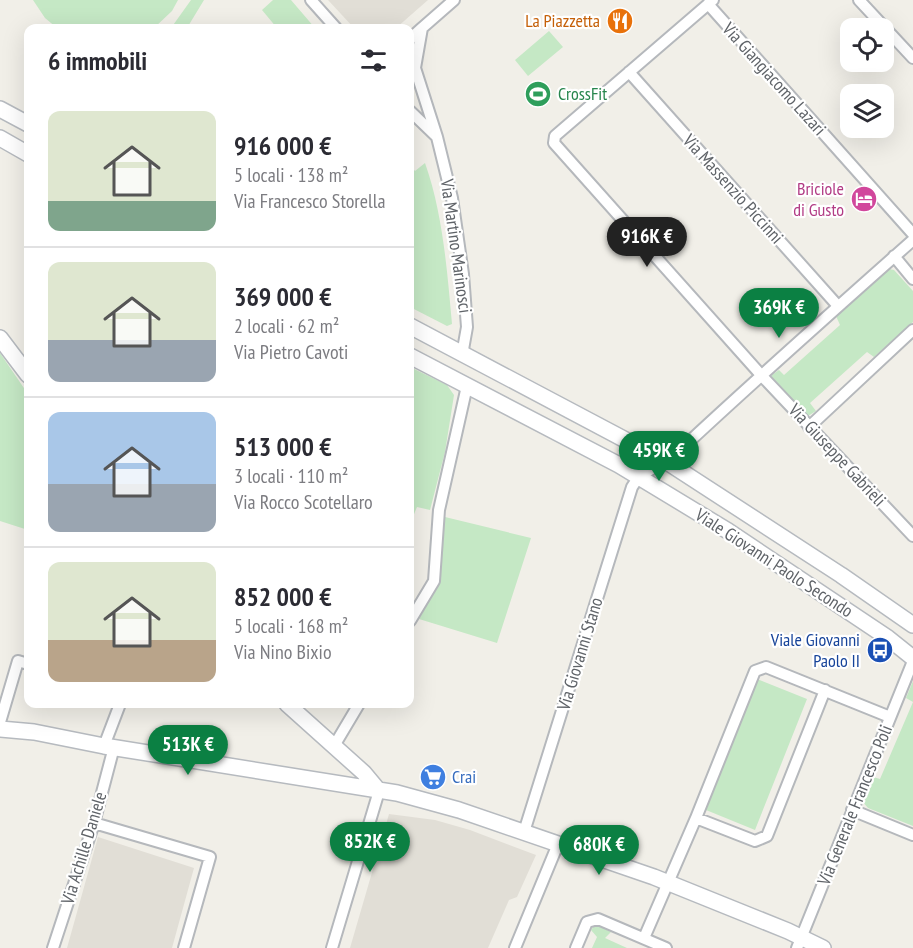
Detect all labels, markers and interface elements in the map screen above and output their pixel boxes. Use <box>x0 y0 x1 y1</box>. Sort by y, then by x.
restaurant icon: La Piazzetta <box>605 6 635 36</box>
place label: La Piazzetta <box>525 9 600 32</box>
street label: Via Giangiacomo Lazari <box>717 17 831 140</box>
map controls <box>840 18 894 138</box>
button: locate <box>840 18 894 72</box>
text: 6 immobili <box>48 44 147 77</box>
icon: filters <box>357 44 390 77</box>
sports icon: CrossFit <box>523 79 553 109</box>
place label: CrossFit <box>558 82 607 105</box>
button: layers <box>840 84 894 138</box>
street label: Via Massenzio Piccinni <box>677 128 789 248</box>
text: 916 000 € <box>234 129 332 162</box>
icon: home <box>96 135 168 207</box>
text: 5 locali · 138 m² <box>234 162 348 188</box>
street label: Via Martino Marinosci <box>436 176 477 314</box>
place label: Briciole di Gusto <box>793 177 844 221</box>
hotel icon: Briciole di Gusto <box>849 184 879 214</box>
text: Via Francesco Storella <box>234 188 385 214</box>
pin: 916K € <box>598 217 696 268</box>
text: 916K € <box>621 223 673 249</box>
text: 369 000 € <box>234 280 332 313</box>
icon: home <box>96 286 168 358</box>
pin: 369K € <box>730 288 828 339</box>
text: 369K € <box>753 294 805 320</box>
text: 2 locali · 62 m² <box>234 313 339 339</box>
text: Via Pietro Cavoti <box>234 339 348 365</box>
street label: Via Giuseppe Gabrieli <box>783 398 891 511</box>
text: 513 000 € <box>234 430 332 463</box>
pin: 459K € <box>610 431 708 482</box>
icon: home <box>96 436 168 508</box>
text: 459K € <box>633 437 685 463</box>
text: 3 locali · 110 m² <box>234 463 348 489</box>
text: Via Rocco Scotellaro <box>234 489 373 515</box>
street label: Viale Giovanni Paolo Secondo <box>690 502 858 622</box>
text: 852 000 € <box>234 580 332 613</box>
icon: home <box>96 586 168 658</box>
street label: Via Giovanni Stano <box>551 594 608 714</box>
text: 5 locali · 168 m² <box>234 613 348 639</box>
place label: Viale Giovanni Paolo II <box>770 628 860 672</box>
bus stop icon: Viale Giovanni Paolo II <box>865 635 895 665</box>
text: Via Nino Bixio <box>234 639 332 665</box>
street label: Via Generale Francesco Poli <box>812 721 897 889</box>
pin: 513K € <box>139 725 237 776</box>
text: 513K € <box>162 731 214 757</box>
supermarket icon: Crai <box>418 762 448 792</box>
place label: Crai <box>452 765 476 788</box>
street label: Via Achille Daniele <box>55 789 112 908</box>
pin: 852K € <box>321 822 419 873</box>
pin: 680K € <box>550 825 648 876</box>
text: 852K € <box>344 828 396 854</box>
text: 680K € <box>573 831 625 857</box>

